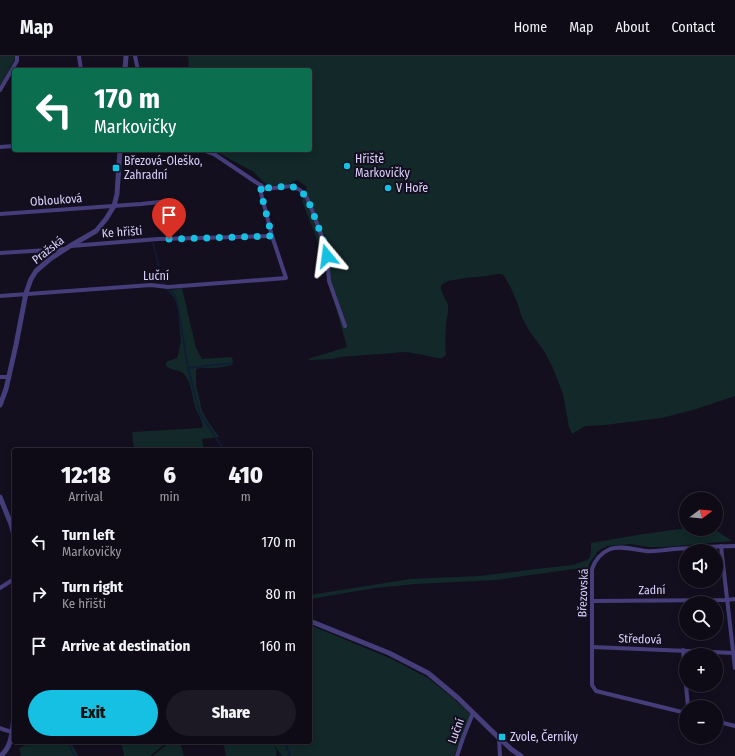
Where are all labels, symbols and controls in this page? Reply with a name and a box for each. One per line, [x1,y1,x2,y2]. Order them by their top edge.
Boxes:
text: Map [20,16,53,39]
text: Home [514,19,547,36]
text: Map [569,19,593,36]
text: About [615,19,650,36]
text: Contact [672,19,715,36]
text: 170 m [94,82,160,115]
icon: left [28,84,80,136]
text: Markovičky [94,116,176,138]
place label: Hřiště Markovičky [355,152,410,180]
place label: Březová-Oleško, Zahradní [124,154,202,182]
marker: Hřiště Markovičky [342,161,352,171]
marker: Březová-Oleško, Zahradní [111,163,121,173]
place label: V Hoře [396,181,428,195]
marker: V Hoře [383,183,393,193]
street label: Oblouková [29,191,83,209]
pin [152,198,186,239]
icon: arrive [158,204,180,226]
street label: Ke hřišti [101,224,143,240]
street label: Pražská [29,233,67,267]
position arrow [306,235,348,277]
street label: Luční [143,269,169,283]
text: 12:18 [61,461,111,489]
text: 6 [163,461,176,489]
text: 410 [229,461,263,489]
text: Arrival [69,489,103,504]
text: min [160,489,180,504]
text: m [241,489,251,504]
north arrow [679,492,723,536]
map controls [679,492,723,744]
text: Turn left [62,526,115,544]
icon: left [28,531,50,553]
text: 170 m [261,533,296,551]
text: Markovičky [62,544,121,559]
button: sound [679,544,723,588]
street label: Březovská [575,568,591,618]
text: Turn right [62,578,123,596]
icon: right [28,583,50,605]
street label: Zadní [638,583,666,597]
text: 80 m [266,585,296,603]
text: Ke hřišti [62,596,106,611]
button: search [679,596,723,640]
street label: Středová [618,631,662,647]
icon: arrive [28,635,50,657]
text: Arrive at destination [62,637,190,655]
text: 160 m [260,637,296,655]
button: + [679,648,723,692]
button: Exit [28,690,158,736]
button: Share [166,690,296,736]
button: − [679,700,723,744]
street label: Luční [445,716,467,746]
place label: Zvole, Černíky [510,729,578,744]
marker: Zvole, Černíky [497,732,507,742]

